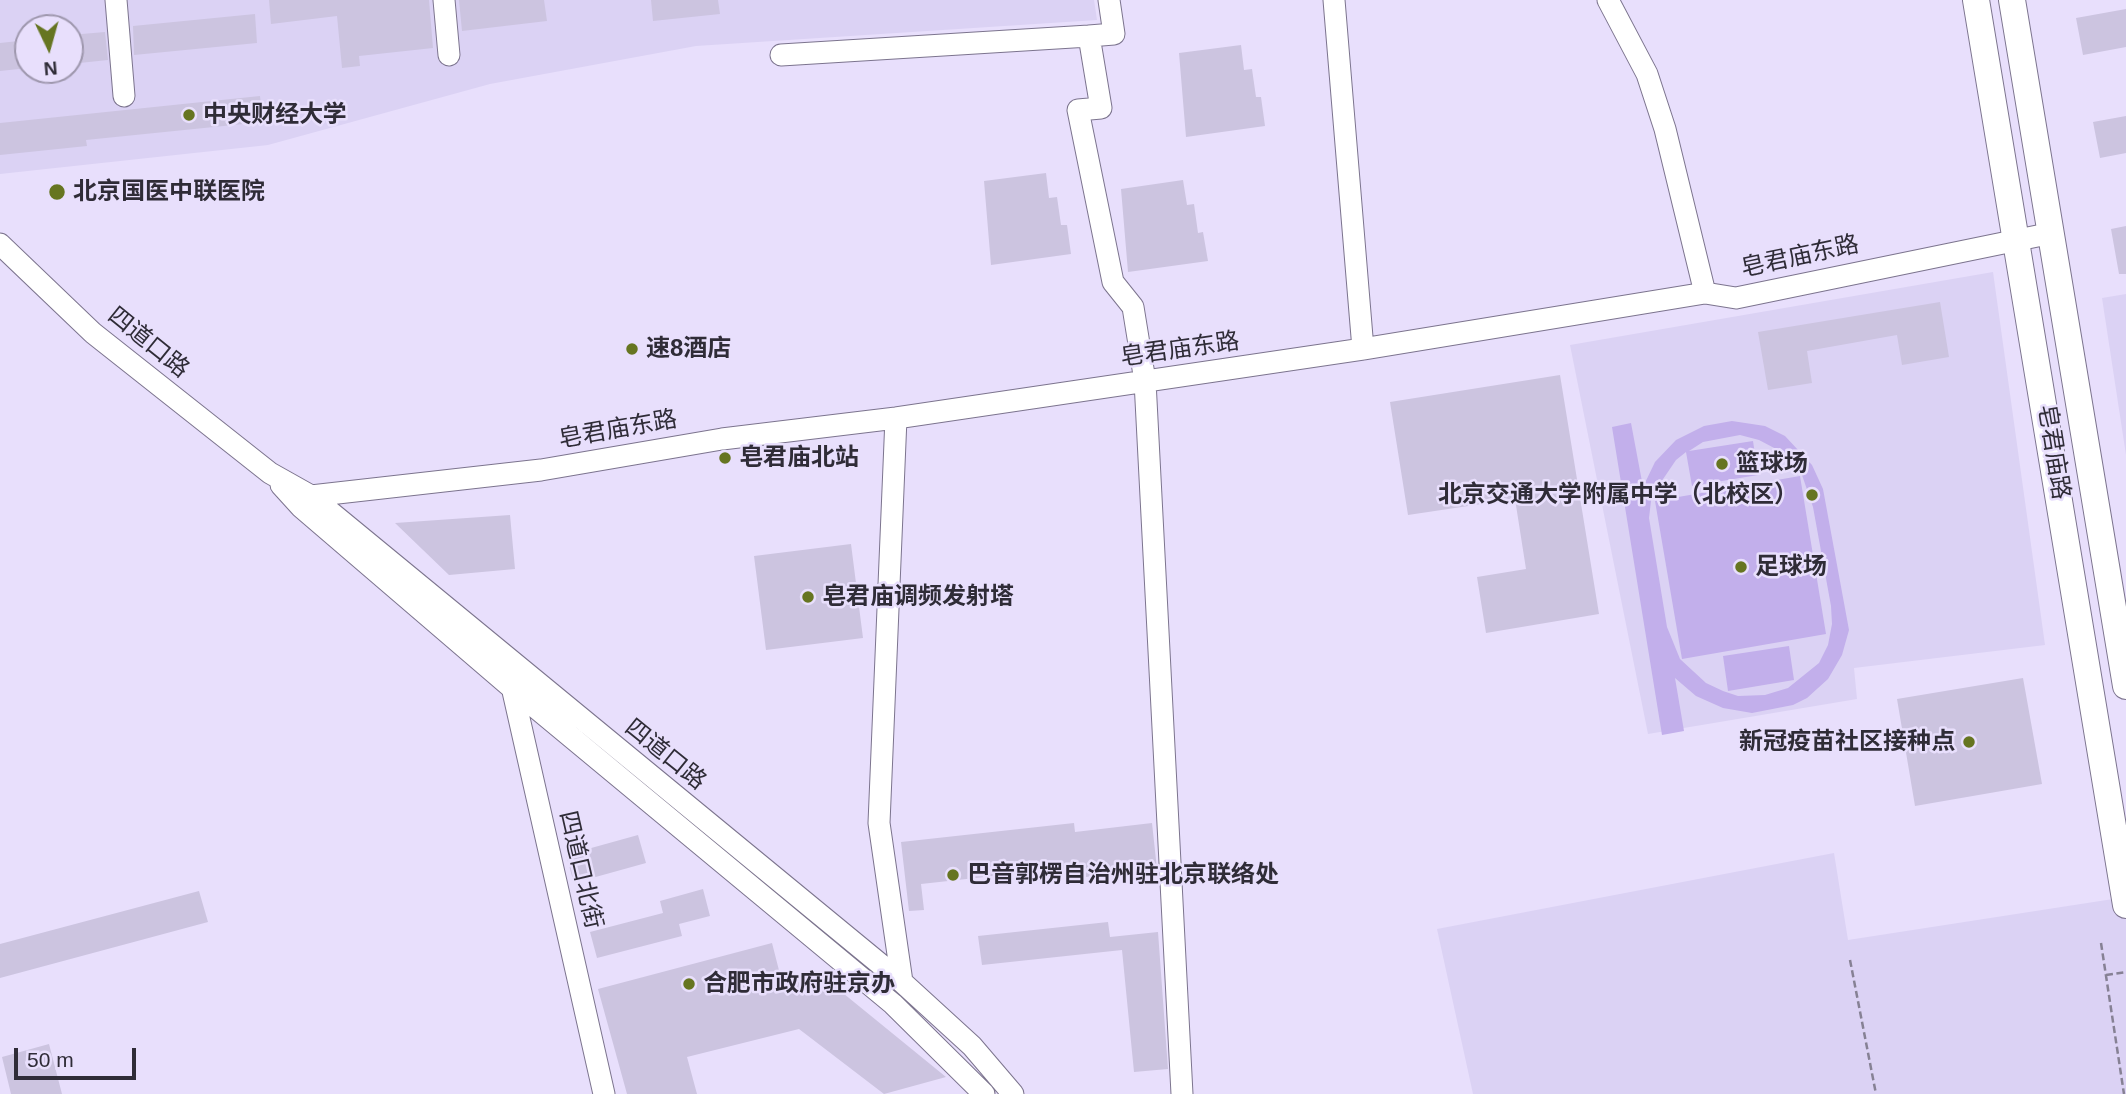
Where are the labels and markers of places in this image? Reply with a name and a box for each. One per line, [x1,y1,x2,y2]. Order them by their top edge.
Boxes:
place label: 中央财经大学 [203,101,347,129]
marker: 中央财经大学 [181,107,197,123]
place label: 北京国医中联医院 [73,178,265,206]
marker: 北京国医中联医院 [47,182,67,202]
place label: 速8酒店 [646,335,731,363]
marker: 速8酒店 [624,341,640,357]
place label: 皂君庙北站 [739,444,859,472]
marker: 皂君庙北站 [717,450,733,466]
place label: 篮球场 [1736,450,1808,478]
marker: 篮球场 [1714,456,1730,472]
place label: 北京交通大学附属中学（北校区） [1438,481,1798,509]
marker: 北京交通大学附属中学（北校区） [1804,487,1820,503]
place label: 足球场 [1755,553,1827,581]
marker: 足球场 [1733,559,1749,575]
place label: 皂君庙调频发射塔 [822,583,1014,611]
marker: 皂君庙调频发射塔 [800,589,816,605]
place label: 新冠疫苗社区接种点 [1739,728,1955,756]
marker: 新冠疫苗社区接种点 [1961,734,1977,750]
place label: 巴音郭楞自治州驻北京联络处 [967,861,1279,889]
marker: 巴音郭楞自治州驻北京联络处 [945,867,961,883]
place label: 合肥市政府驻京办 [703,970,895,998]
marker: 合肥市政府驻京办 [681,976,697,992]

